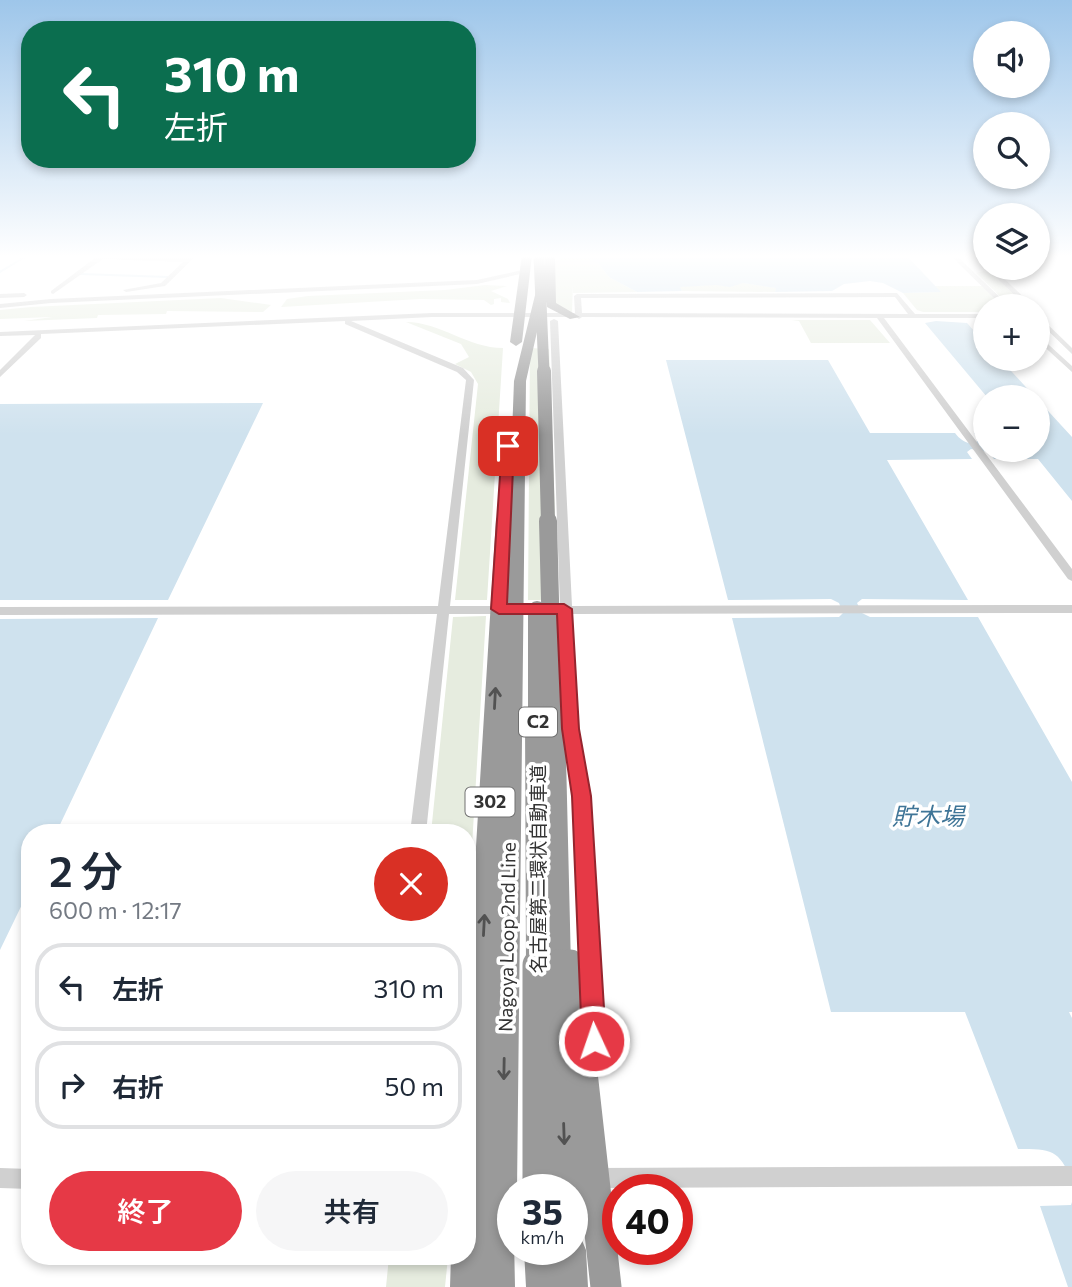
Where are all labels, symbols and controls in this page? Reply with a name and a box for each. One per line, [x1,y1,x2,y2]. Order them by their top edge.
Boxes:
map controls [973,21,1050,462]
button: sound [973,21,1050,98]
text: 310 m [164,42,299,102]
icon: left [49,49,140,140]
text: 左折 [164,106,228,146]
button: search [973,112,1050,189]
button: layers [973,203,1050,280]
button: + [973,294,1050,371]
button: − [973,385,1050,462]
pin [478,416,538,476]
icon: arrive [489,427,527,465]
one-way arrow [488,687,501,710]
road number: C2 [519,708,557,736]
street label: 名古屋第二環状自動車道 [526,764,549,974]
road number: 302 [466,788,514,816]
water label: 貯木場 [892,801,967,830]
street label: Nagoya Loop 2nd Line [493,842,520,1032]
text: 2 分 [49,844,123,896]
button: close [374,847,448,921]
text: 600 m · 12:17 [49,896,182,924]
one-way arrow [478,914,491,937]
icon: left [53,968,91,1006]
text: 310 m [373,972,444,1003]
text: 左折 [112,973,164,1004]
position arrow [557,1004,631,1078]
one-way arrow [497,1058,510,1081]
icon: right [53,1066,91,1104]
text: 50 m [384,1070,444,1101]
text: 右折 [112,1071,164,1102]
one-way arrow [557,1122,570,1145]
button: 終了 [49,1171,242,1251]
button: 共有 [256,1171,448,1251]
speed limit sign: 40 [602,1174,693,1265]
text: 35 [522,1189,563,1232]
text: km/h [521,1226,564,1248]

